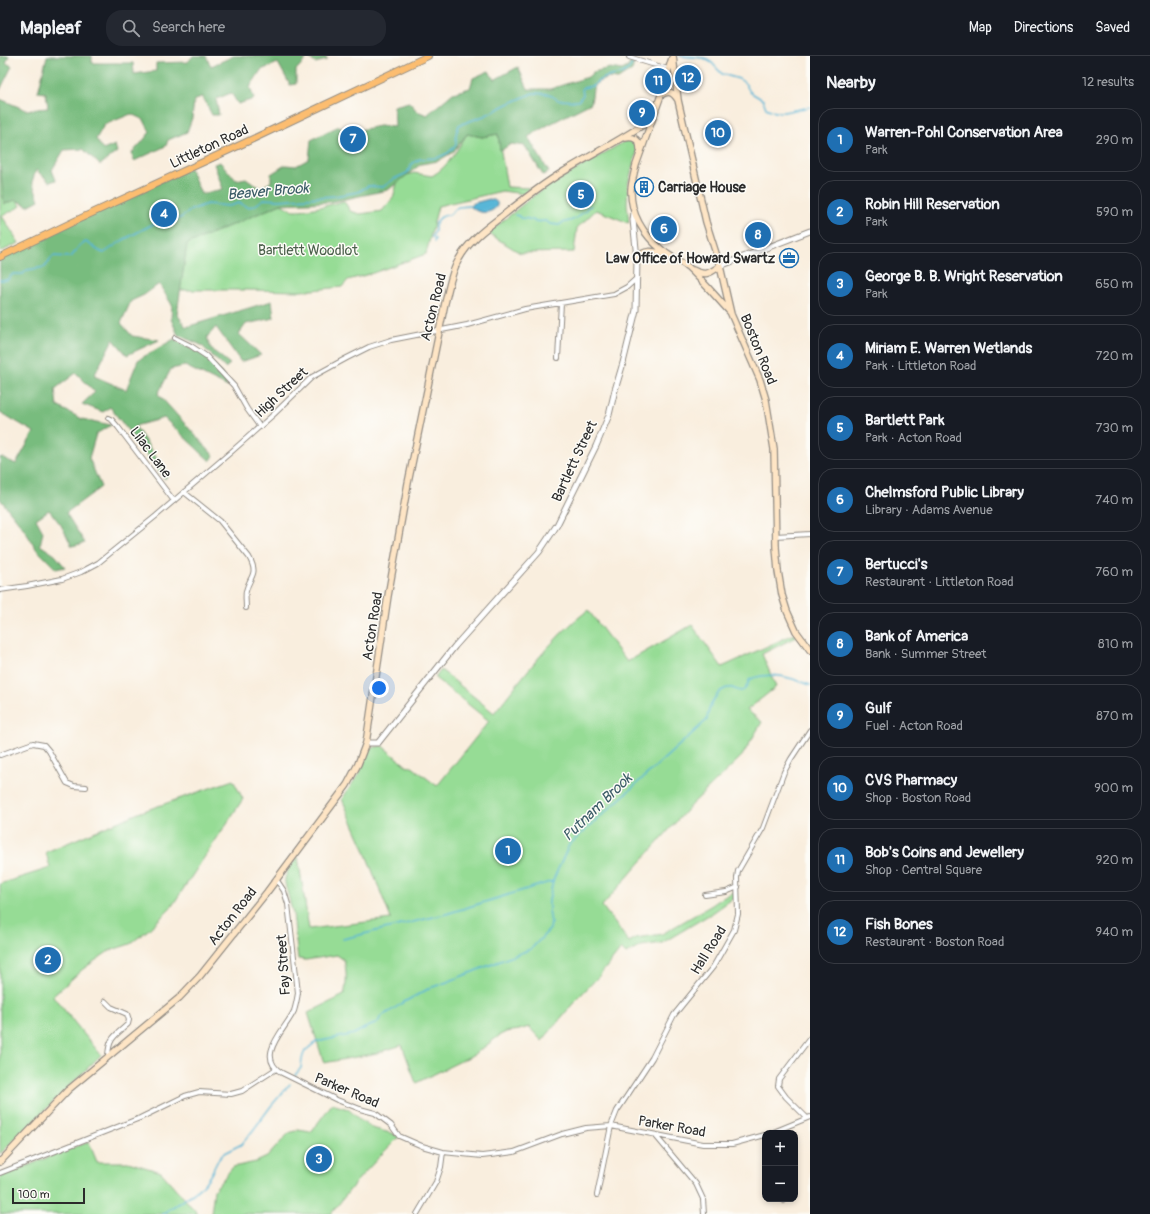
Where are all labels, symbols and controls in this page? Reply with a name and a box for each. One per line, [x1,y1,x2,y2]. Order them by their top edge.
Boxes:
search box [106,10,386,46]
text: Mapleaf [20,16,82,40]
icon: search [120,17,142,39]
text: Search here [152,18,225,37]
text: Map [969,19,992,36]
text: Directions [1014,19,1073,36]
text: Saved [1095,19,1130,36]
pin: 12 [675,63,701,93]
pin: 11 [645,66,671,96]
text: Nearby [826,72,875,93]
text: 12 results [1082,74,1134,90]
pin: 9 [629,98,655,128]
pin: 10 [705,118,731,148]
street label: Littleton Road [167,121,251,172]
text: Warren-Pohl Conservation Area [865,123,1063,142]
pin: 7 [340,124,366,154]
text: 1 [837,132,843,148]
text: 290 m [1096,132,1133,148]
text: Park [865,142,888,158]
building icon: Carriage House [633,176,655,198]
water label: Beaver Brook [227,178,311,205]
place label: Carriage House [658,179,747,196]
pin: 5 [568,180,594,210]
text: Robin Hill Reservation [865,195,1000,214]
pin: 4 [151,199,177,229]
text: 2 [836,204,844,220]
text: 590 m [1096,204,1133,220]
pin: 6 [651,214,677,244]
text: Park [865,214,888,230]
pin: 8 [745,220,771,250]
park label: Bartlett Woodlot [258,242,358,259]
office icon: Law Office of Howard Swartz [778,247,800,269]
place label: Law Office of Howard Swartz [605,250,776,267]
text: George B. B. Wright Reservation [865,267,1063,286]
street label: Acton Road [417,271,450,343]
text: 3 [836,276,844,292]
text: 650 m [1095,276,1133,292]
text: Park [865,286,888,302]
street label: Boston Road [737,311,780,387]
text: Miriam E. Warren Wetlands [865,339,1032,358]
text: 4 [836,348,844,364]
text: 720 m [1096,348,1133,364]
text: Park · Littleton Road [865,358,976,374]
street label: High Street [251,363,312,421]
text: Bartlett Park [865,411,944,430]
street label: Bartlett Street [548,418,601,505]
text: 5 [836,420,844,436]
text: 730 m [1096,420,1133,436]
street label: Lilac Lane [126,424,175,481]
text: Park · Acton Road [865,430,962,446]
text: Chelmsford Public Library [865,483,1024,502]
text: 6 [836,492,844,508]
text: 740 m [1095,492,1133,508]
text: Library · Adams Avenue [865,502,993,518]
text: Bertucci's [865,555,927,574]
text: 7 [837,564,843,580]
text: 760 m [1095,564,1133,580]
text: Restaurant · Littleton Road [865,574,1014,590]
street label: Acton Road [359,590,386,662]
text: Bank of America [865,627,968,646]
text: 8 [837,636,843,652]
text: 810 m [1098,636,1133,652]
text: Bank · Summer Street [865,646,987,662]
your location [369,678,389,698]
text: Gulf [865,699,892,718]
text: 9 [837,708,843,724]
text: 870 m [1096,708,1133,724]
text: Fuel · Acton Road [865,718,963,734]
water label: Putnam Brook [558,768,638,845]
text: CVS Pharmacy [865,771,957,790]
text: 10 [833,780,847,796]
text: 900 m [1094,780,1133,796]
text: Shop · Boston Road [865,790,971,806]
pin: 1 [495,836,521,866]
text: Bob's Coins and Jewellery [865,843,1024,862]
text: 11 [835,852,845,868]
text: 920 m [1096,852,1133,868]
text: Shop · Central Square [865,862,982,878]
street label: Acton Road [204,884,260,949]
text: Fish Bones [865,915,933,934]
street label: Hall Road [687,923,730,978]
text: 12 [834,924,846,940]
text: 940 m [1096,924,1133,940]
street label: Fay Street [273,934,294,996]
text: Restaurant · Boston Road [865,934,1004,950]
pin: 2 [35,945,61,975]
street label: Parker Road [312,1069,382,1112]
street label: Parker Road [637,1112,707,1141]
map controls [762,1130,798,1202]
button: + [762,1130,798,1166]
pin: 3 [306,1144,332,1174]
button: − [762,1166,798,1202]
scale bar [12,1186,85,1205]
text: 100 m [18,1188,49,1201]

